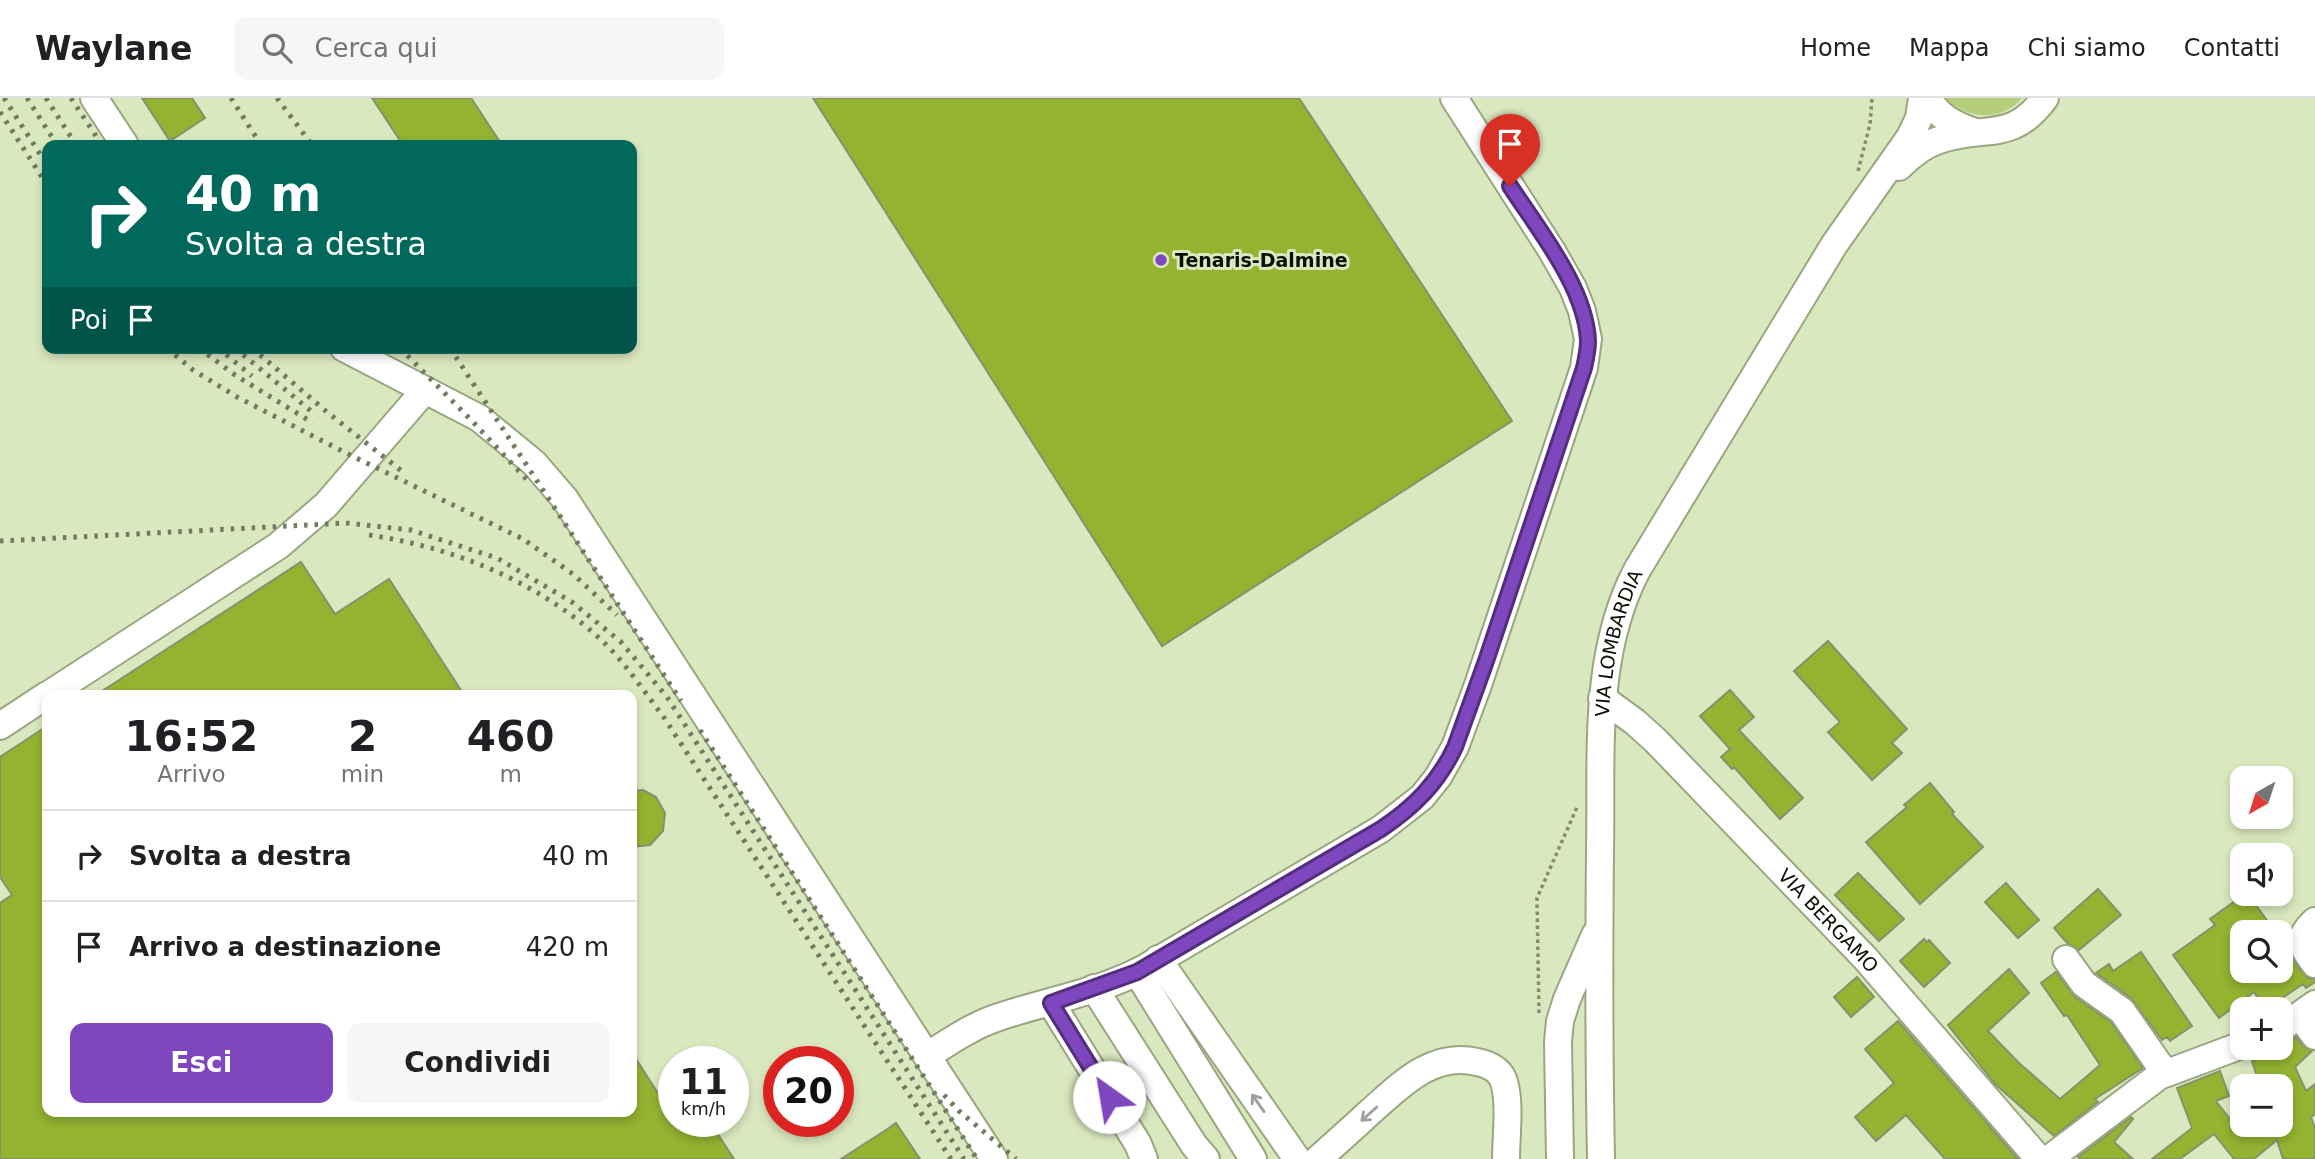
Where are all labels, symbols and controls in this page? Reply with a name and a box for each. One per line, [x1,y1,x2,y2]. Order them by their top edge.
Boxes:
search box [234,17,724,80]
text: Waylane [35,29,192,68]
icon: search [258,29,296,67]
text: Cerca qui [314,33,437,63]
text: Home [1800,34,1871,62]
text: Mappa [1909,34,1990,62]
text: Chi siamo [2028,34,2146,62]
text: Contatti [2184,34,2280,62]
pin [1480,114,1540,186]
icon: arrive [1491,125,1529,163]
text: 40 m [185,166,321,223]
icon: right [70,168,161,259]
text: Svolta a destra [185,225,427,263]
place label: Tenaris-Dalmine [1175,249,1348,271]
marker: Tenaris-Dalmine [1153,252,1169,268]
icon: arrive [122,301,160,339]
text: Poi [70,305,108,335]
street label: VIA LOMBARDIA [1591,566,1647,717]
text: 16:52 [125,712,258,761]
text: 2 [348,712,377,761]
text: 460 [467,712,554,761]
text: Arrivo [157,761,226,787]
text: min [341,761,384,787]
text: m [499,761,522,787]
north arrow [2230,766,2292,830]
map controls [2230,766,2293,1137]
icon: right [70,837,108,875]
text: Svolta a destra [129,841,352,871]
text: 40 m [542,841,609,871]
button: sound [2230,843,2293,906]
street label: VIA BERGAMO [1774,864,1883,977]
button: search [2230,920,2293,983]
icon: arrive [70,928,108,966]
text: Arrivo a destinazione [129,932,441,962]
text: 420 m [526,932,609,962]
button: + [2230,997,2293,1060]
button: Esci [70,1023,333,1103]
button: Condividi [347,1023,609,1103]
speed limit sign: 20 [763,1046,854,1137]
position arrow [1072,1060,1146,1134]
text: 11 [679,1062,728,1102]
button: − [2230,1074,2293,1137]
one-way arrow [1251,1094,1265,1113]
text: km/h [681,1098,726,1119]
one-way arrow [1360,1106,1378,1122]

